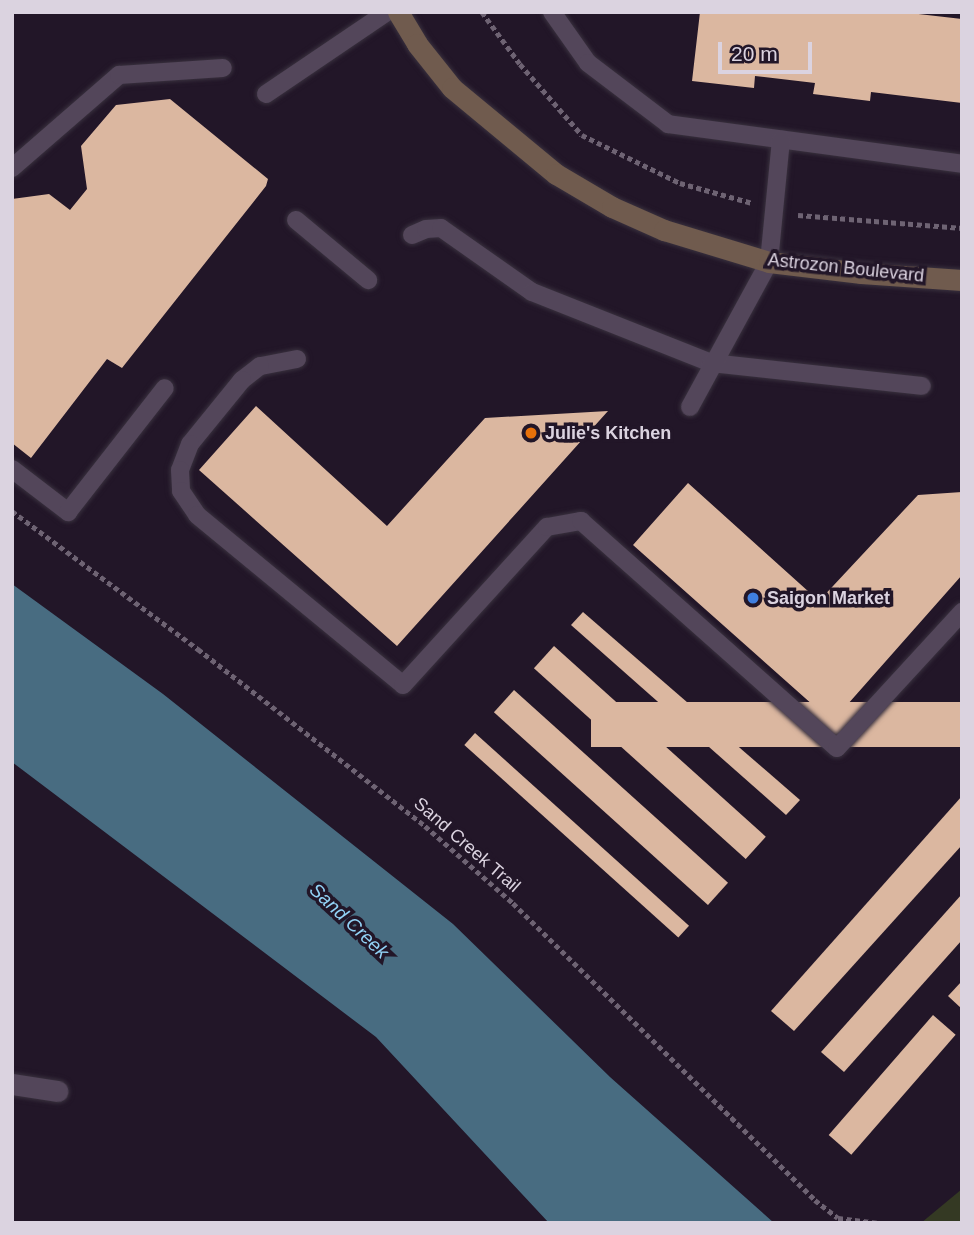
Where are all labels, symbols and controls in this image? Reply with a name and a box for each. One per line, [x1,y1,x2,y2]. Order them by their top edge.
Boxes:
scale bar [722,28,816,72]
text: 20 m [731,42,778,65]
street label: Astrozon Boulevard [767,249,925,287]
place label: Julie's Kitchen [545,422,671,444]
marker: Julie's Kitchen [523,425,539,441]
place label: Saigon Market [767,587,890,609]
marker: Saigon Market [745,590,761,606]
street label: Sand Creek Trail [409,793,525,897]
water label: Sand Creek [305,878,393,964]

